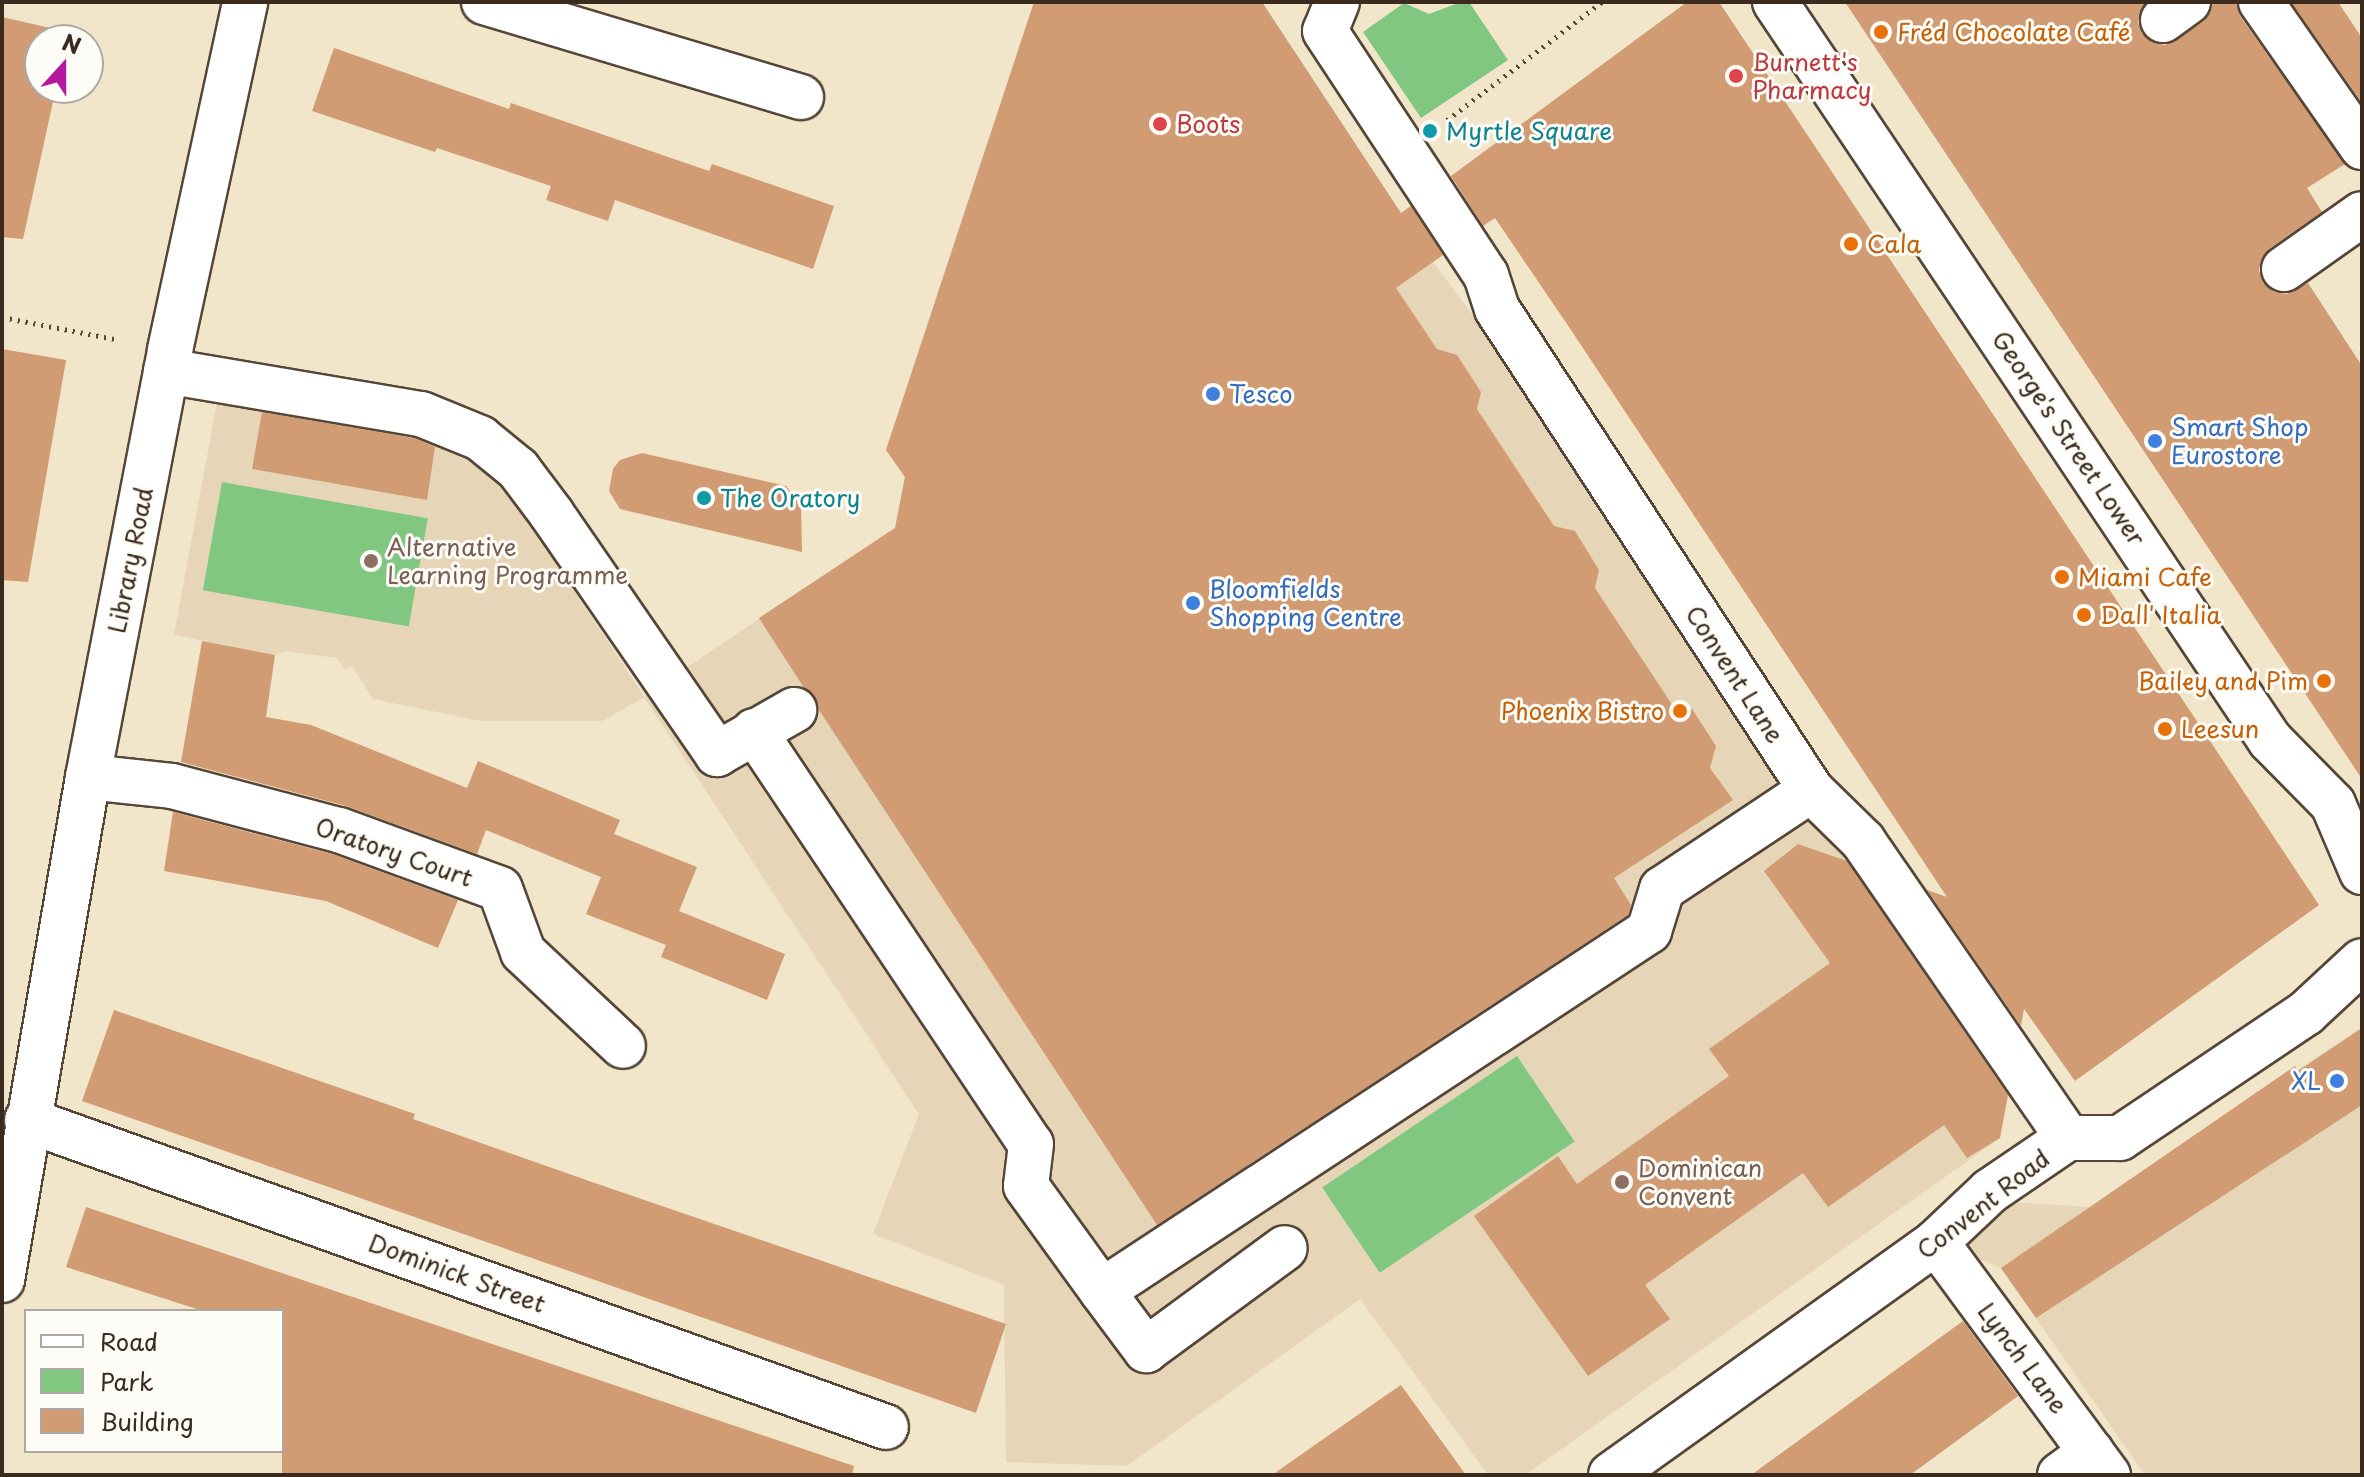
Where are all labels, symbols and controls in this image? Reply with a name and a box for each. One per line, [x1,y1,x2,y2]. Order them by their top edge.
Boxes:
place label: Fréd Chocolate Café [1897,18,2133,46]
marker: Fréd Chocolate Café [1872,23,1890,41]
north arrow [24,24,104,104]
text: N [58,24,86,62]
place label: Burnett's Pharmacy [1752,48,1871,104]
marker: Burnett's Pharmacy [1727,67,1745,85]
place label: Boots [1176,110,1240,138]
marker: Boots [1151,115,1169,133]
place label: Myrtle Square [1446,117,1613,145]
marker: Myrtle Square [1421,122,1439,140]
place label: Cala [1867,230,1921,258]
marker: Cala [1842,235,1860,253]
street label: George's Street Lower [1986,325,2152,551]
place label: Tesco [1229,380,1293,408]
marker: Tesco [1204,385,1222,403]
place label: Smart Shop Eurostore [2171,413,2309,469]
marker: Smart Shop Eurostore [2146,432,2164,450]
street label: Library Road [102,484,158,636]
place label: The Oratory [720,484,862,512]
marker: The Oratory [695,489,713,507]
place label: Alternative Learning Programme [387,533,628,589]
marker: Alternative Learning Programme [362,552,380,570]
place label: Miami Cafe [2078,563,2213,591]
marker: Miami Cafe [2053,568,2071,586]
place label: Bloomfields Shopping Centre [1209,575,1402,631]
marker: Bloomfields Shopping Centre [1184,594,1202,612]
street label: Convent Lane [1680,600,1790,748]
place label: Dall' Italia [2100,601,2222,629]
marker: Dall' Italia [2075,606,2093,624]
place label: Bailey and Pim [2135,667,2308,695]
marker: Bailey and Pim [2315,672,2333,690]
place label: Phoenix Bistro [1500,697,1664,725]
marker: Phoenix Bistro [1671,702,1689,720]
place label: Leesun [2181,715,2259,743]
marker: Leesun [2156,720,2174,738]
street label: Oratory Court [311,812,477,892]
place label: XL [2291,1067,2321,1095]
marker: XL [2328,1072,2346,1090]
street label: Convent Road [1911,1143,2055,1265]
place label: Dominican Convent [1638,1154,1762,1210]
marker: Dominican Convent [1613,1173,1631,1191]
street label: Dominick Street [364,1227,550,1319]
street label: Lynch Lane [1972,1297,2074,1419]
legend [24,1309,284,1453]
text: Road [100,1323,158,1359]
text: Park [100,1363,154,1399]
text: Building [100,1403,194,1439]

